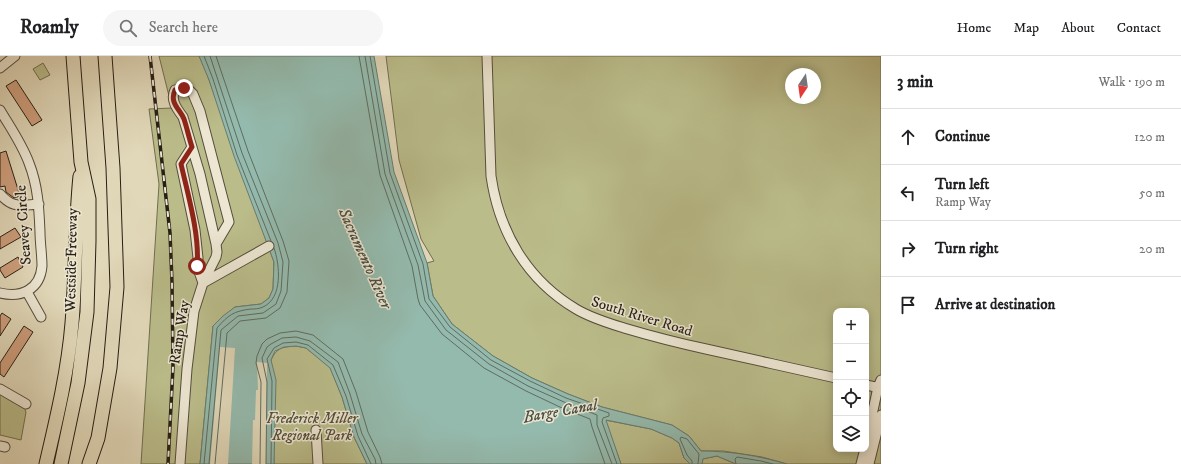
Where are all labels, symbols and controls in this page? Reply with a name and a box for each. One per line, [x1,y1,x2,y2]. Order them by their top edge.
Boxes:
search box [103,10,383,46]
text: Roamly [20,16,79,39]
icon: search [117,17,139,39]
text: Search here [149,18,218,37]
text: Home [957,19,991,37]
text: Map [1013,19,1039,37]
text: About [1061,19,1095,37]
text: Contact [1117,19,1161,37]
north arrow [785,68,821,104]
text: 3 min [897,71,933,93]
text: Walk · 190 m [1099,74,1165,90]
route end [175,79,193,97]
icon: ahead [897,126,919,148]
text: Continue [935,127,990,146]
text: 120 m [1134,129,1165,145]
text: Turn left [935,175,989,194]
icon: left [897,182,919,204]
street label: Seavey Circle [11,184,36,265]
text: 50 m [1139,185,1165,201]
text: Ramp Way [935,194,991,210]
water label: Sacramento River [334,204,397,313]
street label: Westside Freeway [61,207,82,313]
icon: right [897,238,919,260]
text: Turn right [935,239,998,258]
text: 20 m [1139,241,1165,257]
route start [188,257,206,275]
street label: South River Road [589,292,695,341]
icon: arrive [897,294,919,316]
text: Arrive at destination [935,295,1055,314]
street label: Ramp Way [165,298,194,365]
map controls [833,308,869,452]
button: + [833,308,869,344]
button: − [833,344,869,380]
button: locate [833,380,869,416]
water label: Barge Canal [521,394,601,428]
park label: Frederick Miller Regional Park [266,409,359,445]
button: layers [833,416,869,452]

